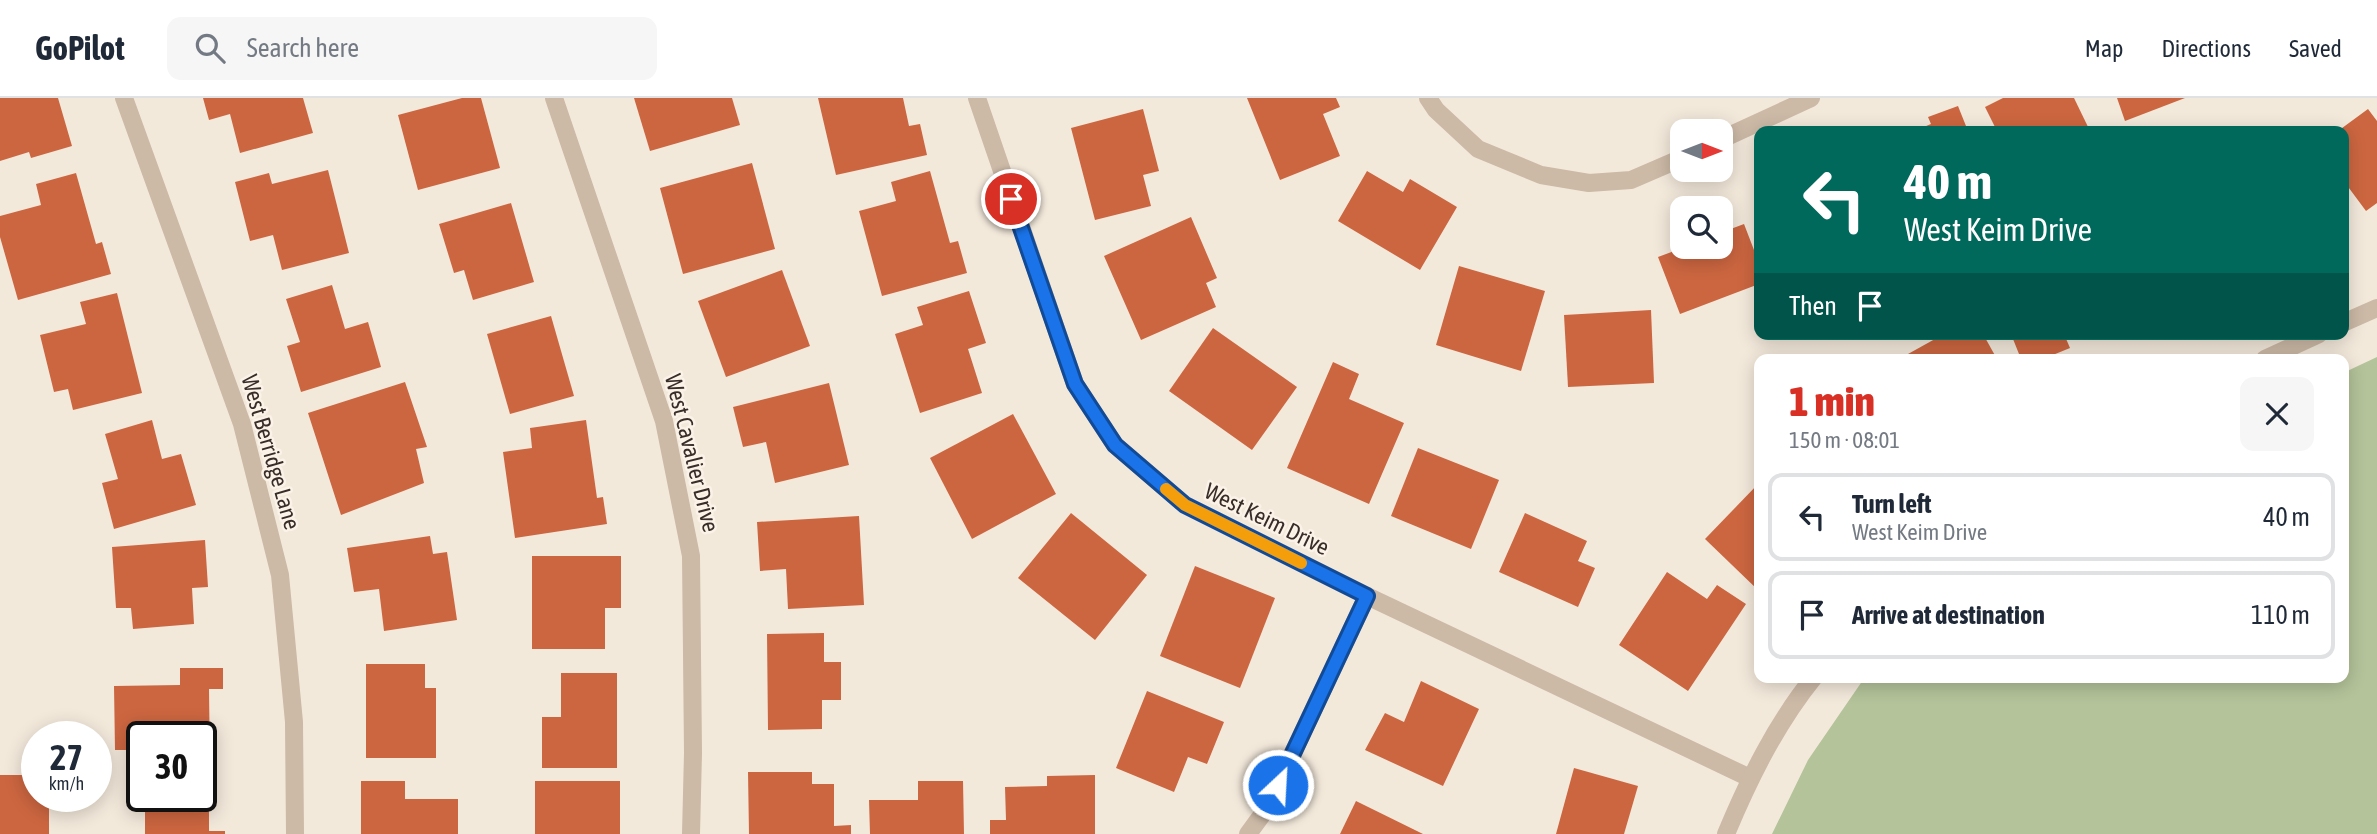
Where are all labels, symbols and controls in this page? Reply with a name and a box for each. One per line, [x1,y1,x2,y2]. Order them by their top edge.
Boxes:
search box [167,17,657,80]
text: GoPilot [35,29,125,67]
icon: search [191,29,229,67]
text: Search here [247,33,359,63]
text: Map [2085,35,2123,62]
text: Directions [2161,35,2251,62]
text: Saved [2289,35,2342,62]
north arrow [1670,119,1732,182]
map controls [1670,119,1733,259]
text: 40 m [1904,153,1992,209]
icon: left [1789,154,1880,245]
pin [981,169,1041,229]
icon: arrive [992,180,1030,218]
button: search [1670,196,1733,259]
text: West Keim Drive [1904,211,2092,248]
icon: arrive [1851,287,1889,325]
text: Then [1789,291,1837,321]
street label: West Cavalier Drive [660,371,724,535]
street label: West Berridge Lane [236,372,306,532]
text: 1 min [1789,377,1875,425]
button: close [2240,377,2314,451]
text: 150 m · 08:01 [1789,427,1900,453]
street label: West Keim Drive [1201,478,1333,560]
text: Turn left [1852,489,1932,519]
icon: left [1793,498,1831,536]
text: 40 m [2263,502,2310,532]
text: West Keim Drive [1852,519,1987,545]
icon: arrive [1793,596,1831,634]
text: Arrive at destination [1852,600,2045,630]
text: 110 m [2251,600,2310,630]
speed limit sign: 30 [126,721,217,812]
text: 27 [50,737,83,777]
position arrow [1241,748,1315,822]
text: km/h [49,773,84,794]

